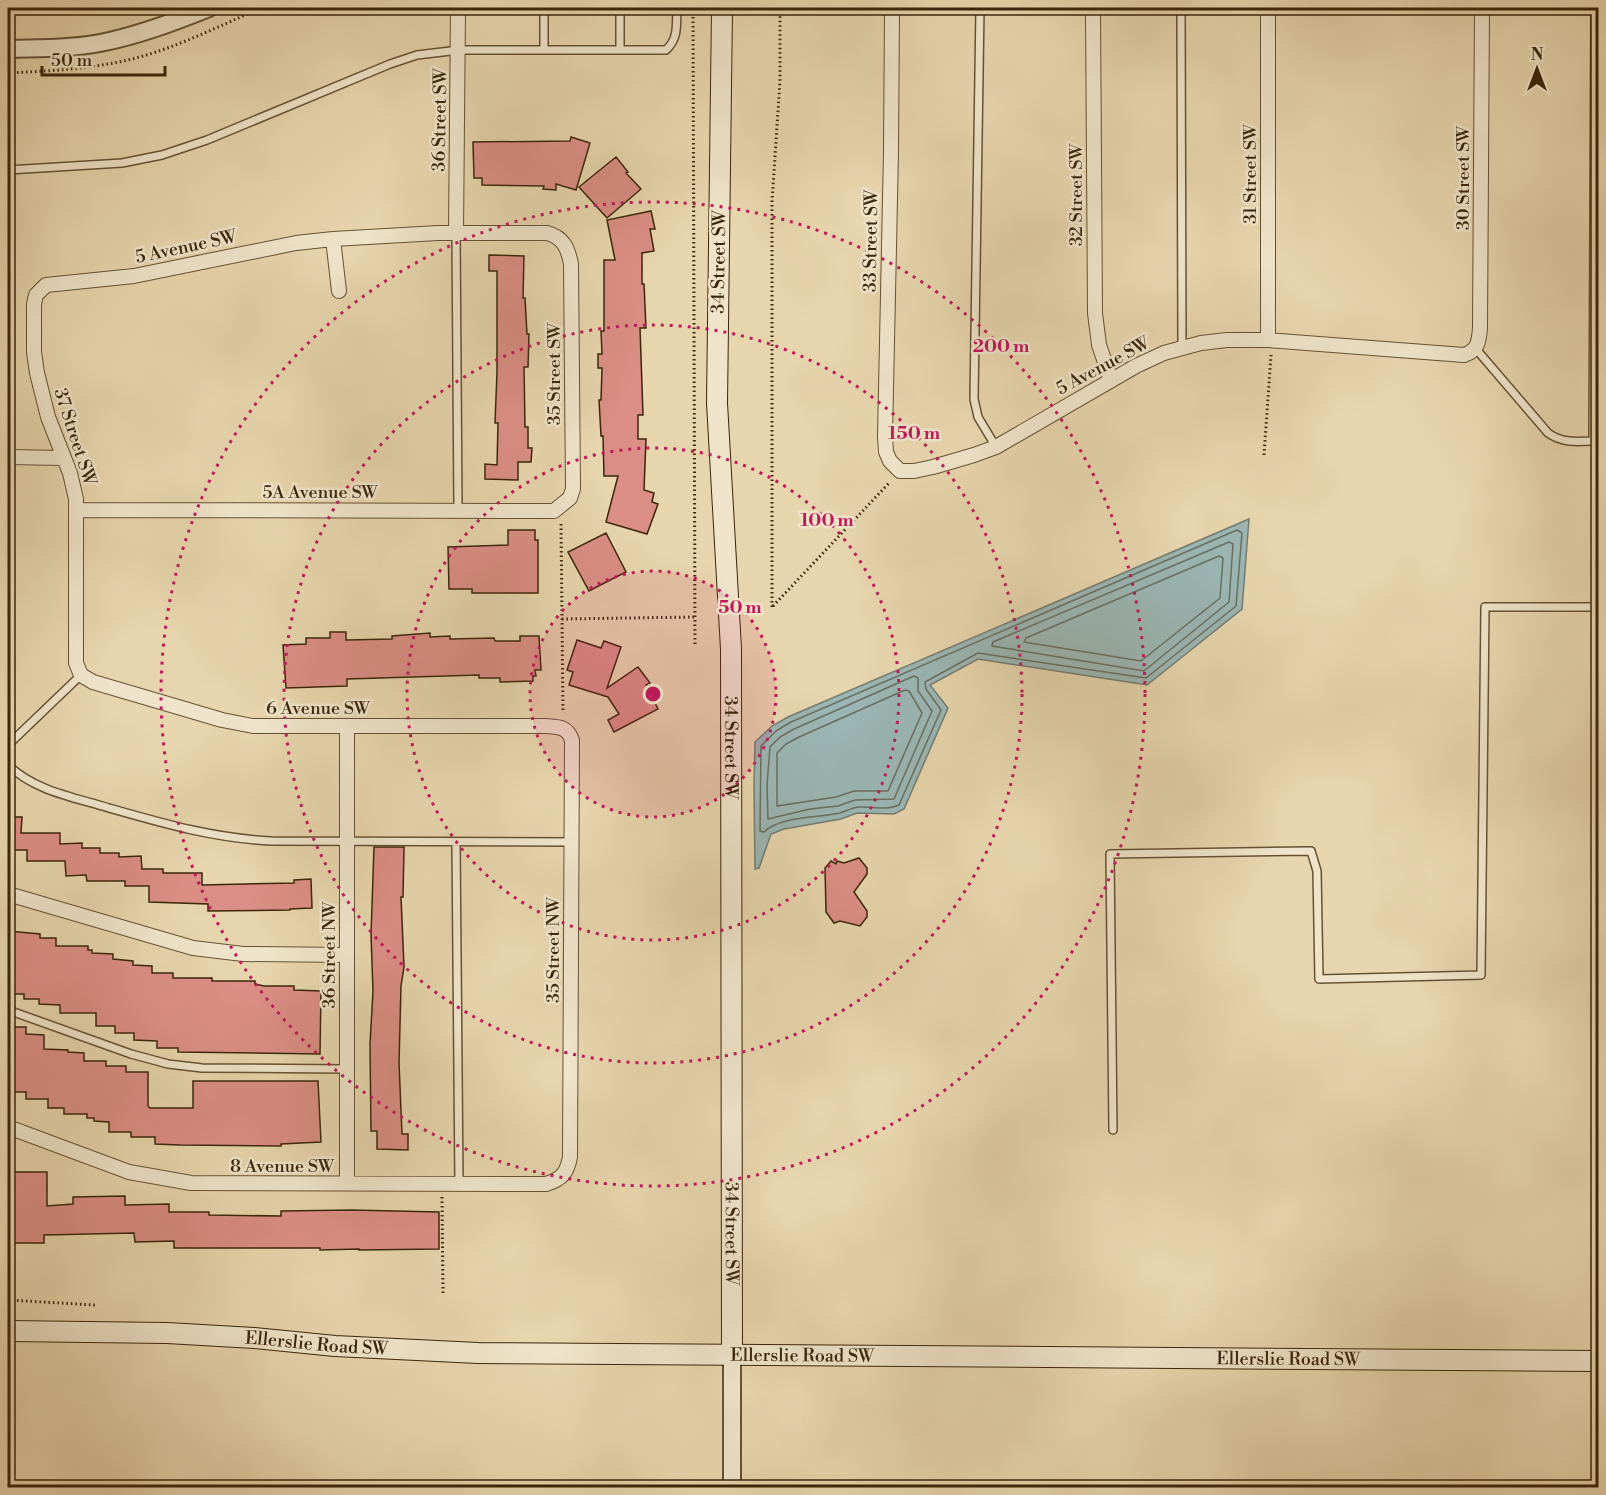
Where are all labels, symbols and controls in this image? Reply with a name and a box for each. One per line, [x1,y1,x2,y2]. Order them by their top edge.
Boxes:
scale bar [42,39,165,77]
north arrow [1507,39,1567,99]
text: N [1531,45,1544,65]
text: 50 m [51,49,93,72]
street label: 36 Street SW [428,67,452,172]
street label: 31 Street SW [1239,123,1262,224]
street label: 30 Street SW [1452,125,1475,230]
street label: 32 Street SW [1065,143,1088,246]
street label: 33 Street SW [859,189,883,292]
street label: 34 Street SW [707,209,731,314]
street label: 5 Avenue SW [133,225,239,269]
street label: 35 Street SW [543,322,566,425]
street label: 5 Avenue SW [1052,331,1154,400]
text: 200 m [973,335,1030,358]
street label: 37 Street SW [48,385,102,489]
text: 150 m [888,422,941,445]
street label: 5A Avenue SW [262,481,378,504]
text: 100 m [800,509,854,532]
text: 50 m [718,596,762,619]
centre of rings [643,684,663,704]
street label: 34 Street SW [720,696,743,800]
street label: 6 Avenue SW [266,697,371,720]
street label: 35 Street NW [542,896,565,1003]
street label: 36 Street NW [318,901,341,1008]
street label: 8 Avenue SW [230,1155,335,1178]
street label: 34 Street SW [720,1182,743,1286]
street label: Ellerslie Road SW [244,1326,389,1360]
street label: Ellerslie Road SW [730,1343,875,1367]
street label: Ellerslie Road SW [1216,1347,1361,1371]

